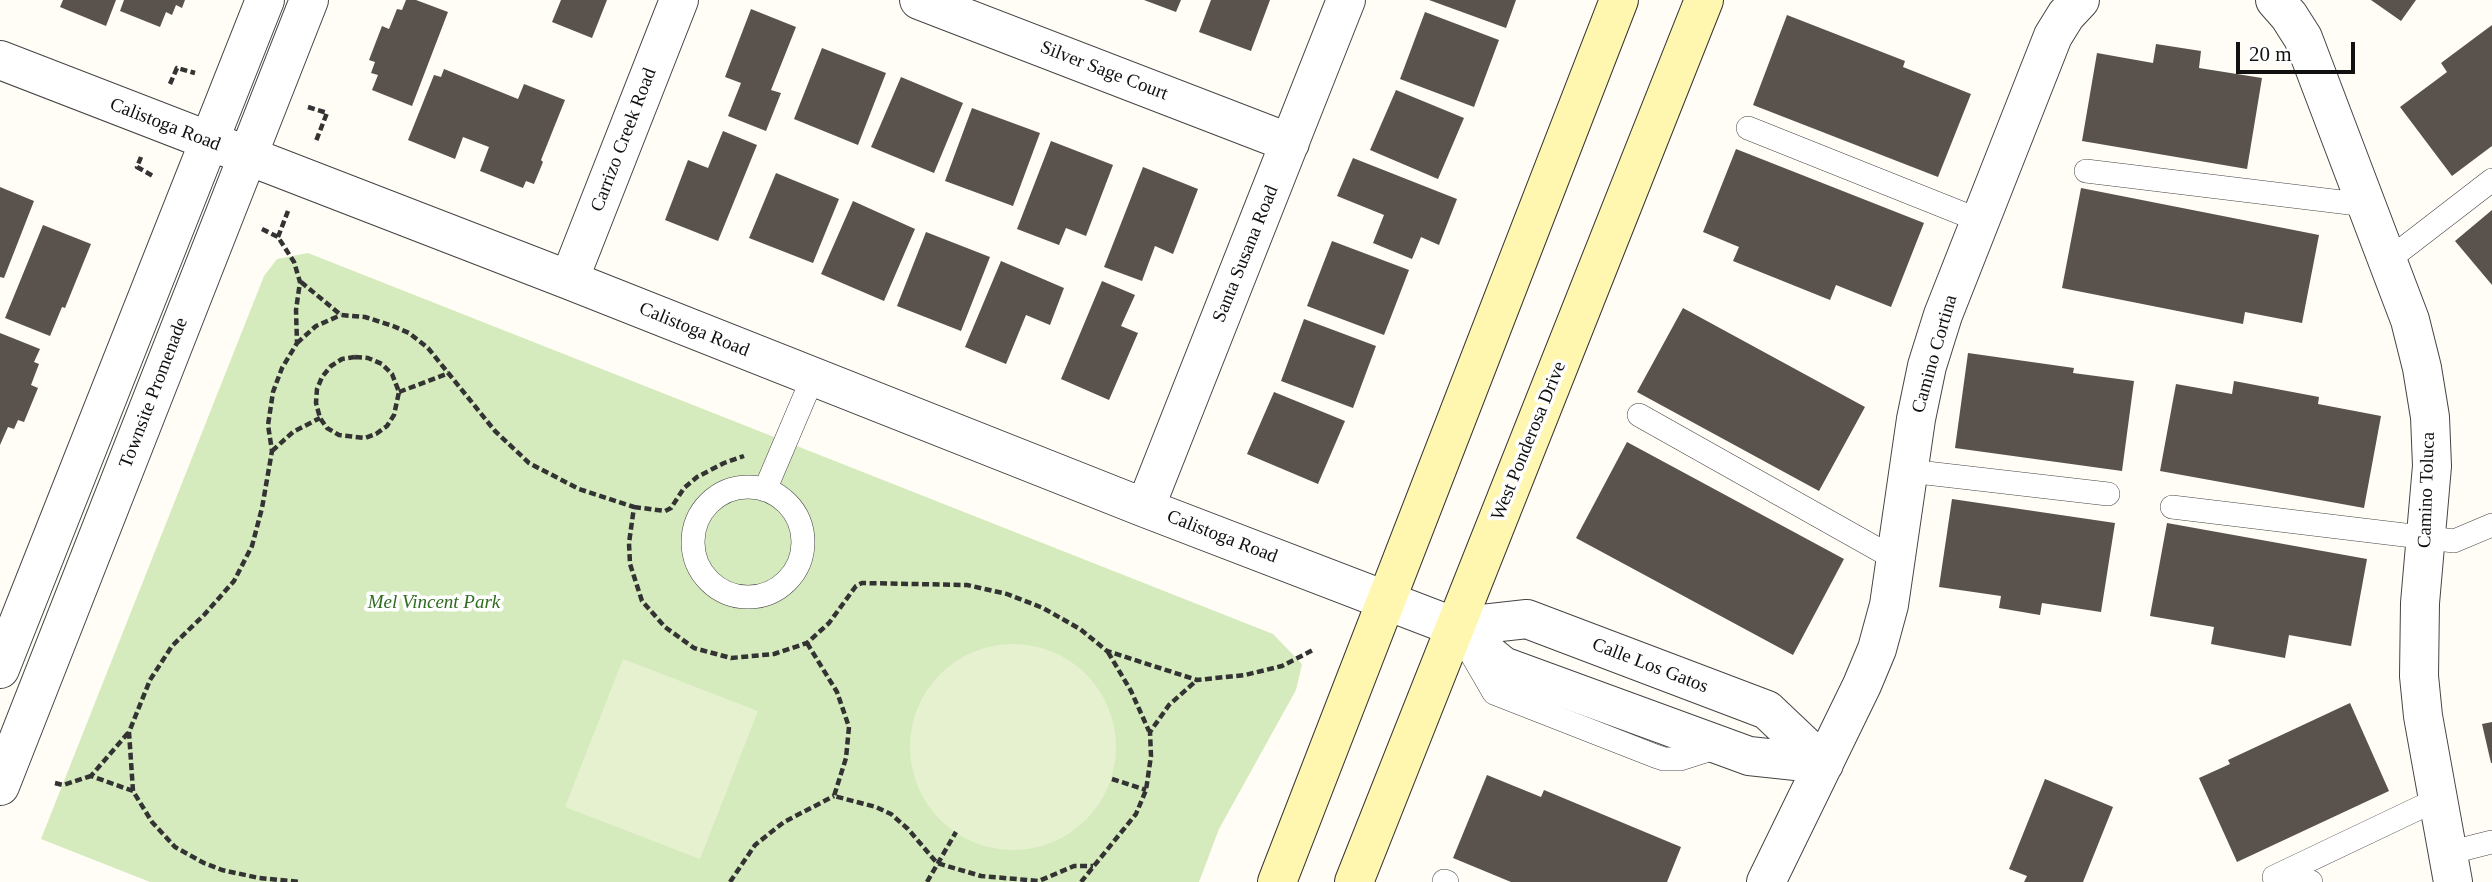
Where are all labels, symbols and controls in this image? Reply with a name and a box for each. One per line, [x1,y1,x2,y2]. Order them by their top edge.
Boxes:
scale bar [2240,28,2359,72]
street label: Silver Sage Court [1037,36,1171,106]
text: 20 m [2249,42,2292,66]
street label: Carrizo Creek Road [586,65,662,215]
street label: Calistoga Road [106,93,224,157]
street label: Santa Susana Road [1208,182,1284,326]
street label: Camino Cortina [1907,292,1963,416]
street label: Calistoga Road [636,298,752,362]
street label: Townsite Promenade [115,314,193,472]
street label: West Ponderosa Drive [1487,358,1571,524]
street label: Camino Toluca [2414,431,2440,549]
street label: Calistoga Road [1163,505,1281,569]
park label: Mel Vincent Park [368,592,500,614]
street label: Calle Los Gatos [1589,633,1711,699]

